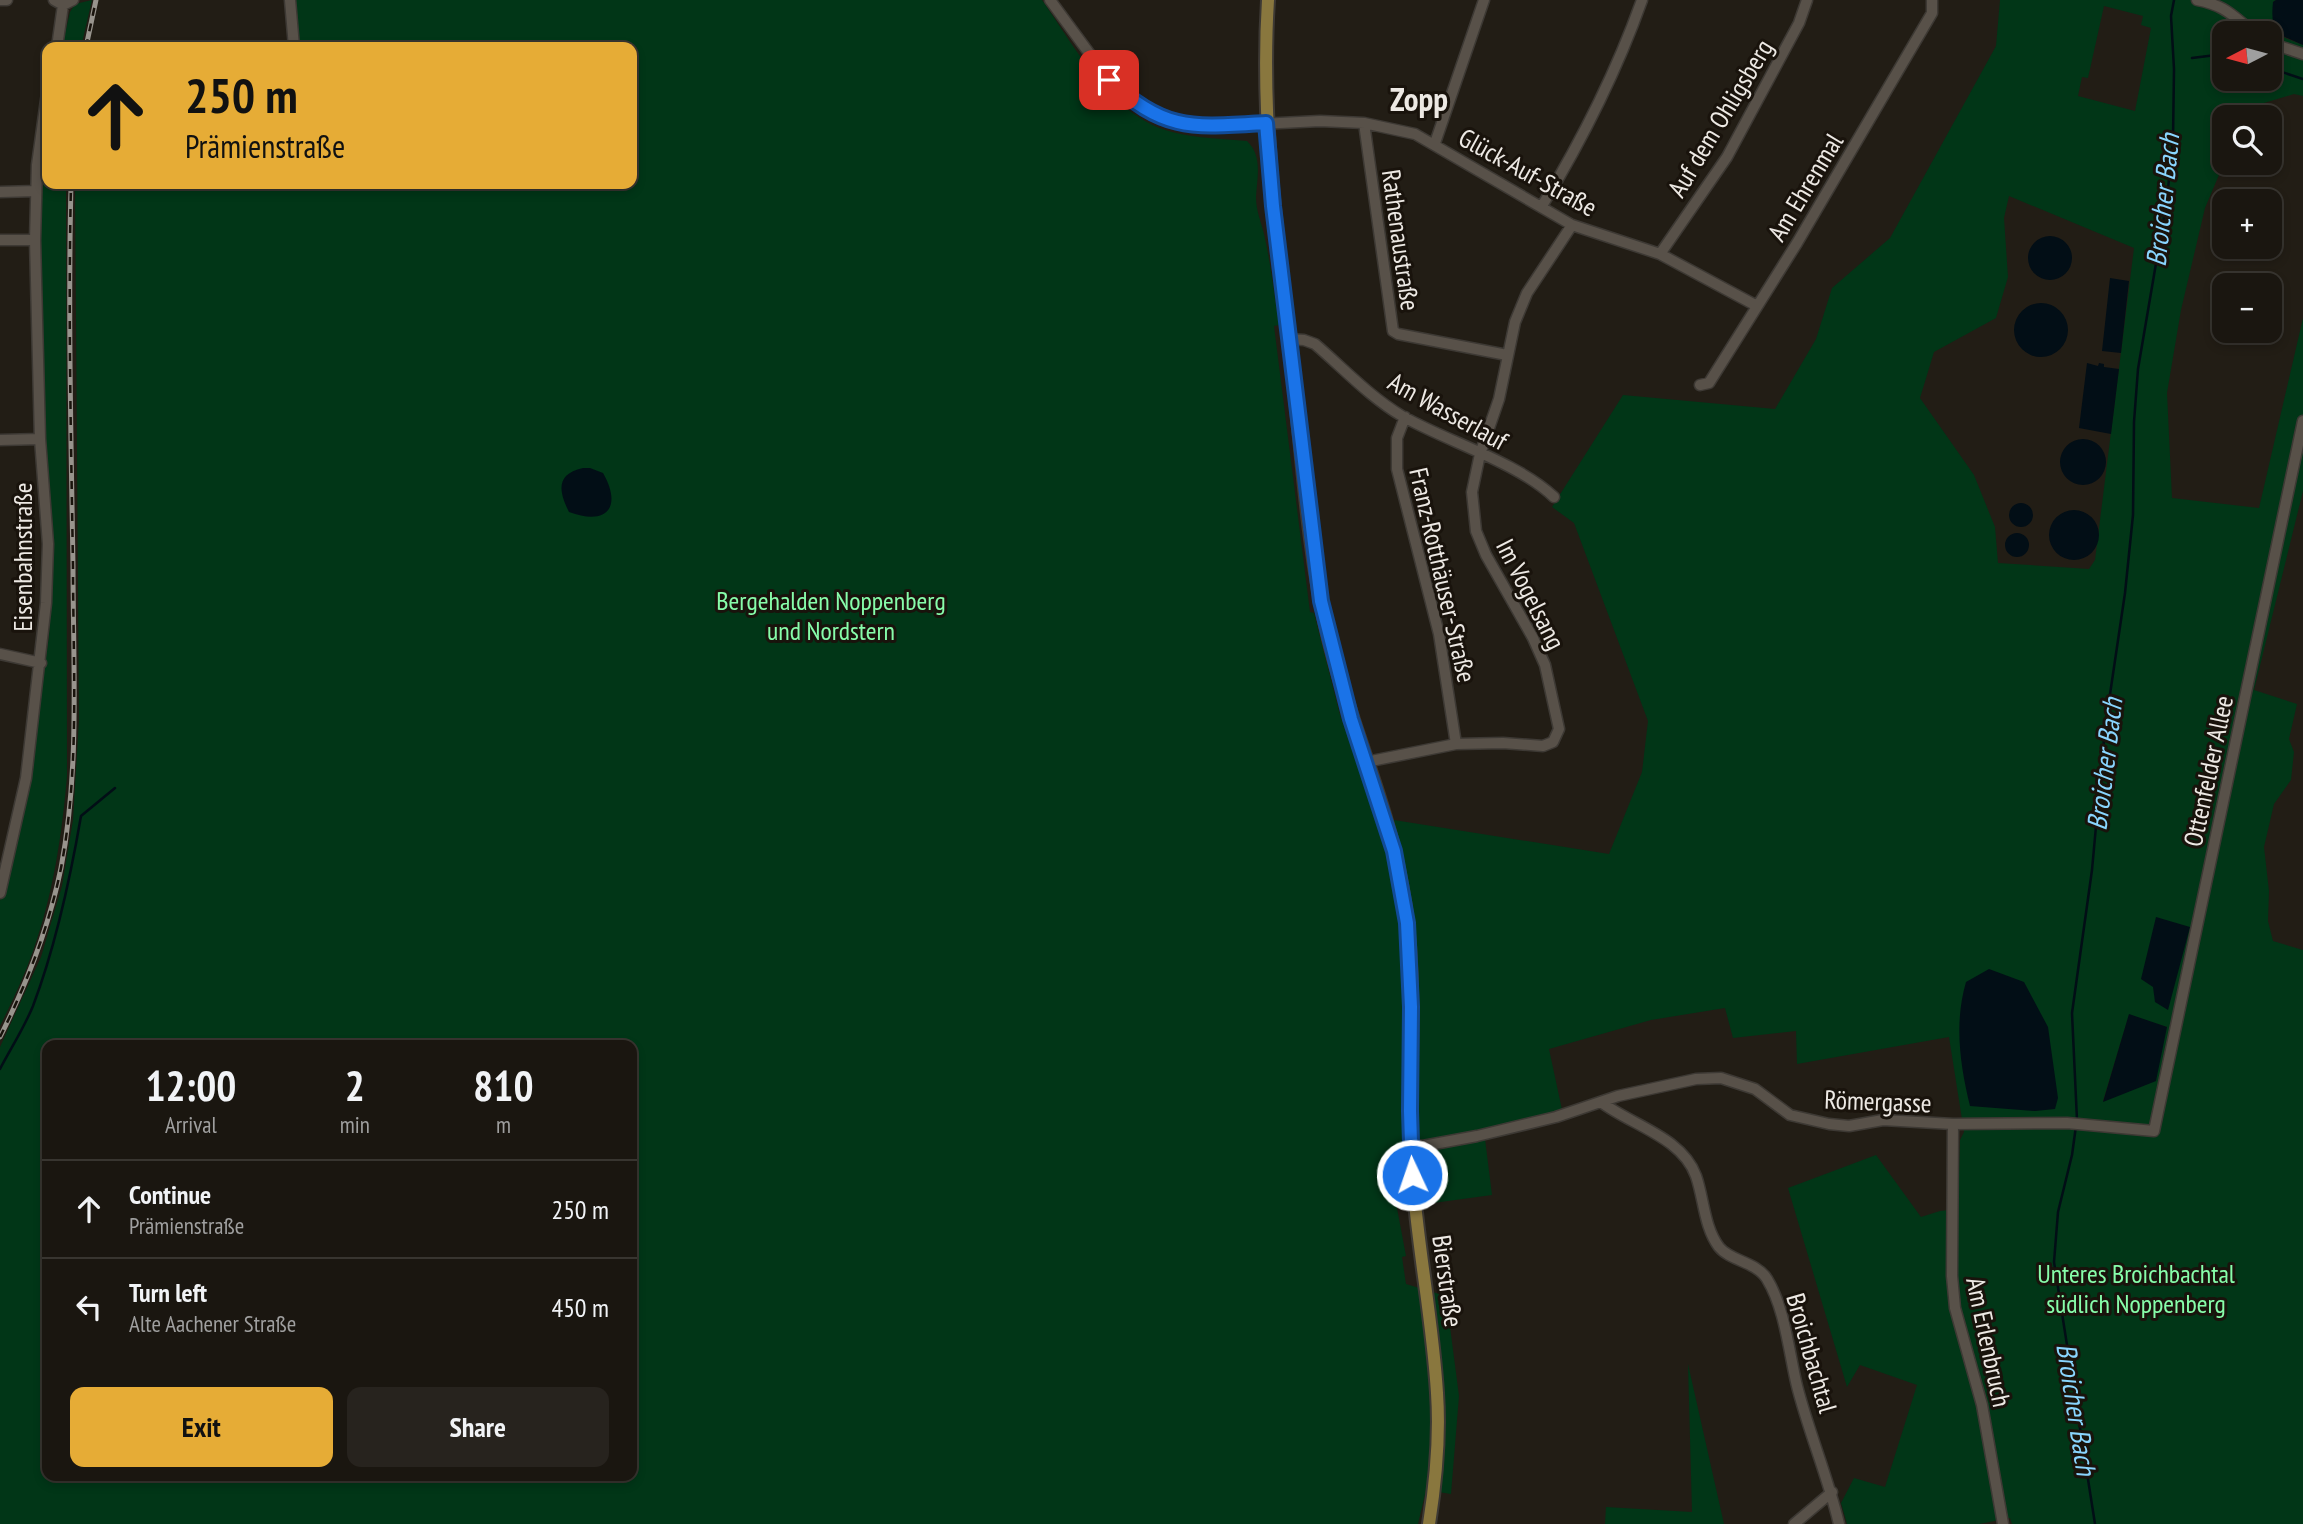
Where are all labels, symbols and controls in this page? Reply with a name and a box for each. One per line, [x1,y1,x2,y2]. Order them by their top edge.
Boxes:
north arrow [2212,21,2282,91]
map controls [2212,21,2282,343]
street label: Auf dem Ohligsberg [1660,33,1780,203]
pin [1079,50,1139,110]
icon: arrive [1090,61,1128,99]
text: 250 m [185,63,298,127]
icon: ahead [70,70,161,161]
district label: Zopp [1390,77,1448,120]
button: search [2212,105,2282,175]
street label: Glück-Auf-Straße [1453,120,1603,224]
text: Prämienstraße [185,125,345,167]
street label: Am Ehrenmal [1760,127,1850,247]
water label: Broicher Bach [2137,130,2188,268]
street label: Rathenaustraße [1375,167,1427,313]
button: + [2212,189,2282,259]
button: − [2212,273,2282,343]
street label: Am Wasserlauf [1383,365,1515,458]
street label: Franz-Rotthäuser-Straße [1402,464,1484,686]
street label: Eisenbahnstraße [6,482,39,632]
street label: Im Vogelsang [1489,533,1573,655]
park label: Bergehalden Noppenberg und Nordstern [716,584,946,647]
street label: Ottenfelder Allee [2176,693,2240,849]
water label: Broicher Bach [2078,694,2131,832]
text: 12:00 [145,1058,236,1113]
text: 2 [345,1058,365,1113]
text: 810 [473,1058,534,1113]
street label: Römergasse [1824,1083,1932,1119]
text: Arrival [165,1110,217,1139]
text: min [340,1110,370,1139]
text: m [496,1110,511,1139]
position arrow [1375,1138,1449,1212]
text: Continue [129,1178,211,1211]
icon: ahead [70,1190,108,1228]
text: 250 m [551,1193,609,1226]
text: Prämienstraße [129,1211,244,1240]
street label: Bierstraße [1425,1233,1471,1329]
park label: Unteres Broichbachtal südlich Noppenberg [2037,1257,2235,1320]
street label: Am Erlenbruch [1959,1274,2019,1410]
text: Turn left [129,1276,207,1309]
icon: left [70,1288,108,1326]
street label: Broichbachtal [1779,1289,1845,1417]
text: 450 m [551,1291,609,1324]
text: Alte Aachener Straße [129,1309,296,1338]
water label: Broicher Bach [2048,1340,2106,1479]
button: Exit [70,1387,333,1467]
button: Share [347,1387,609,1467]

